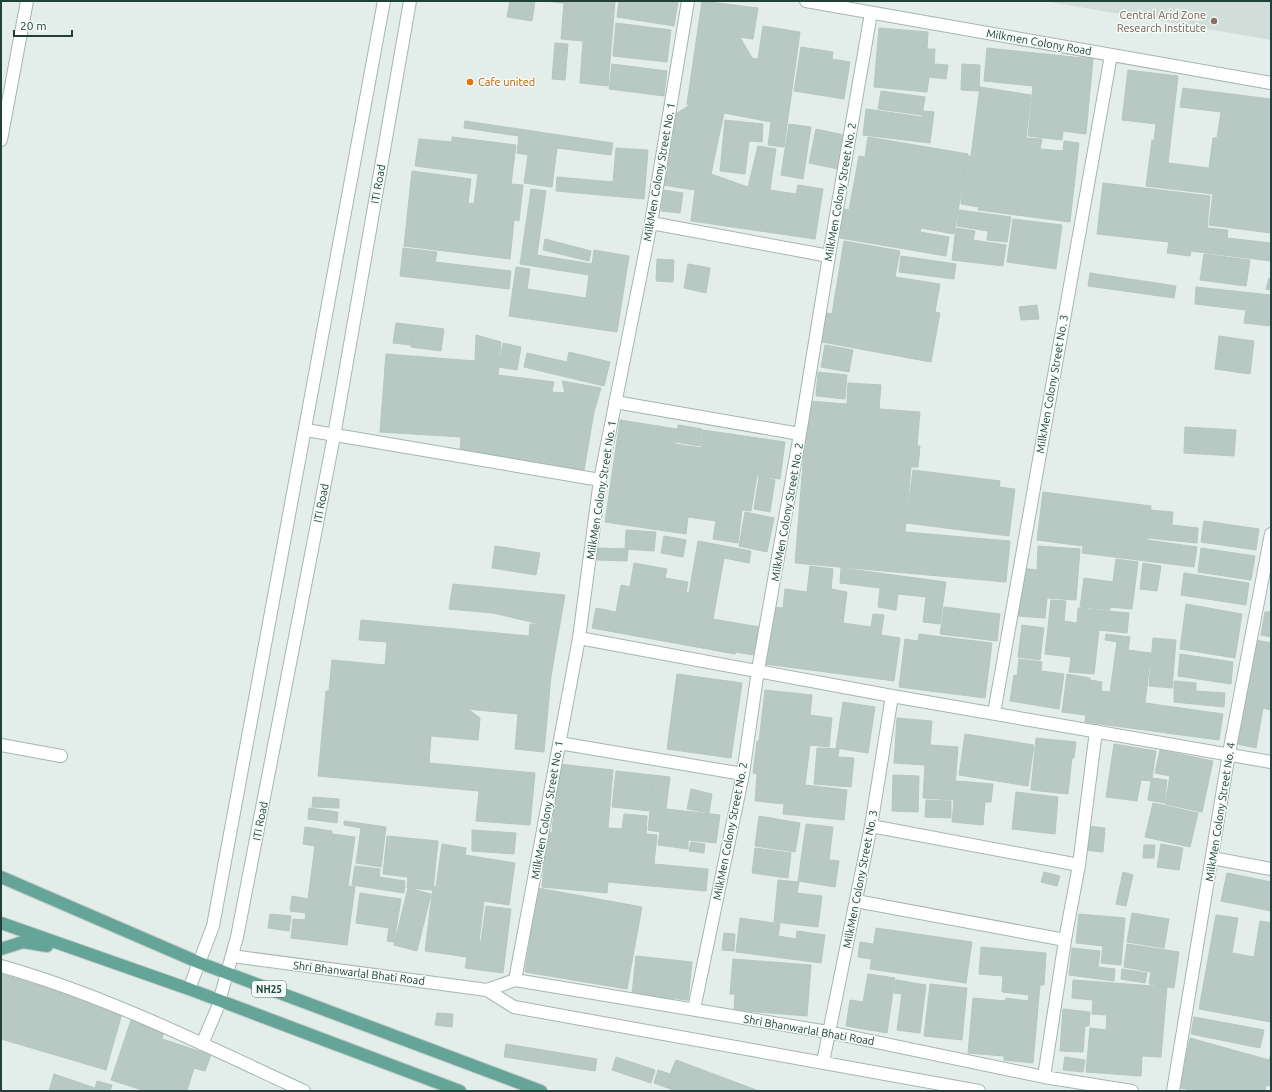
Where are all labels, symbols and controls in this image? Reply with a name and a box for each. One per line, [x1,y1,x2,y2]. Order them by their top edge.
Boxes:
place label: Central Arid Zone Research Institute [1117,9,1206,34]
scale bar [14,12,72,38]
marker: Central Arid Zone Research Institute [1209,16,1219,26]
text: 20 m [20,19,47,32]
street label: Milkmen Colony Road [985,27,1093,57]
place label: Cafe united [478,76,535,88]
marker: Cafe united [465,77,475,87]
street label: MilkMen Colony Street No. 1 [641,102,677,242]
street label: MilkMen Colony Street No. 2 [822,122,858,262]
street label: ITI Road [369,163,387,205]
street label: MilkMen Colony Street No. 3 [1034,314,1070,454]
street label: MilkMen Colony Street No. 1 [584,420,618,560]
street label: MilkMen Colony Street No. 2 [769,442,805,582]
street label: ITI Road [311,482,331,524]
street label: MilkMen Colony Street No. 1 [529,740,565,880]
street label: MilkMen Colony Street No. 4 [1203,742,1237,882]
street label: MilkMen Colony Street No. 2 [711,761,749,901]
street label: ITI Road [250,800,270,842]
street label: MilkMen Colony Street No. 3 [841,809,879,949]
street label: Shri Bhanwarlal Bhati Road [292,959,426,987]
road number: NH25 [252,981,286,997]
street label: Shri Bhanwarlal Bhati Road [743,1013,875,1047]

